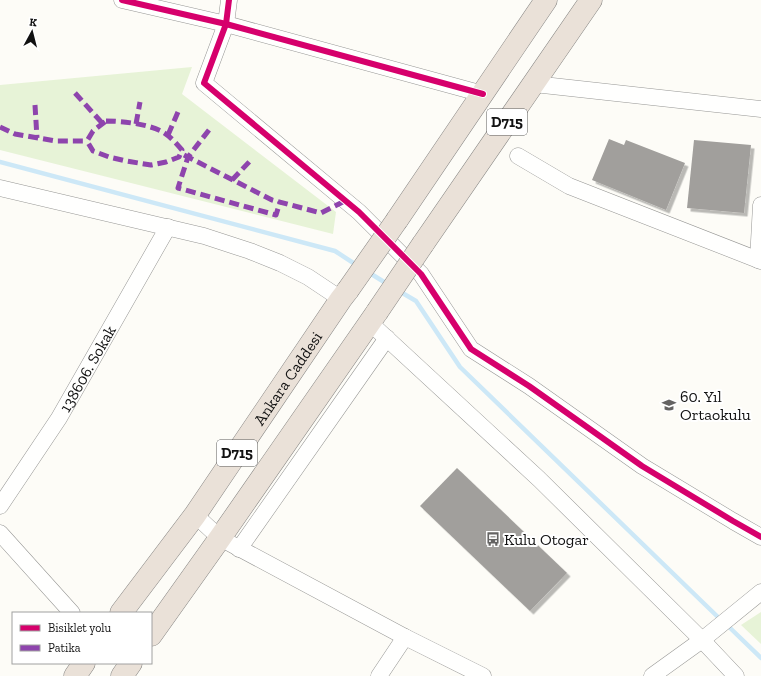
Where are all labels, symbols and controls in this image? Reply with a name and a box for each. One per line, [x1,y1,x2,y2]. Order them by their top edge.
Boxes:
north arrow [12,12,52,52]
text: K [29,16,38,30]
road number: D715 [487,109,527,135]
street label: 138606. Sokak [55,321,120,415]
street label: Ankara Caddesi [249,327,326,428]
place label: 60. Yıl Ortaokulu [680,387,751,424]
school or university icon: 60. Yıl Ortaokulu [661,397,677,413]
road number: D715 [217,440,257,466]
place label: Kulu Otogar [504,530,589,549]
bus stop icon: Kulu Otogar [485,531,501,547]
legend [12,612,152,664]
text: Bisiklet yolu [48,621,112,635]
text: Patika [48,641,81,655]

